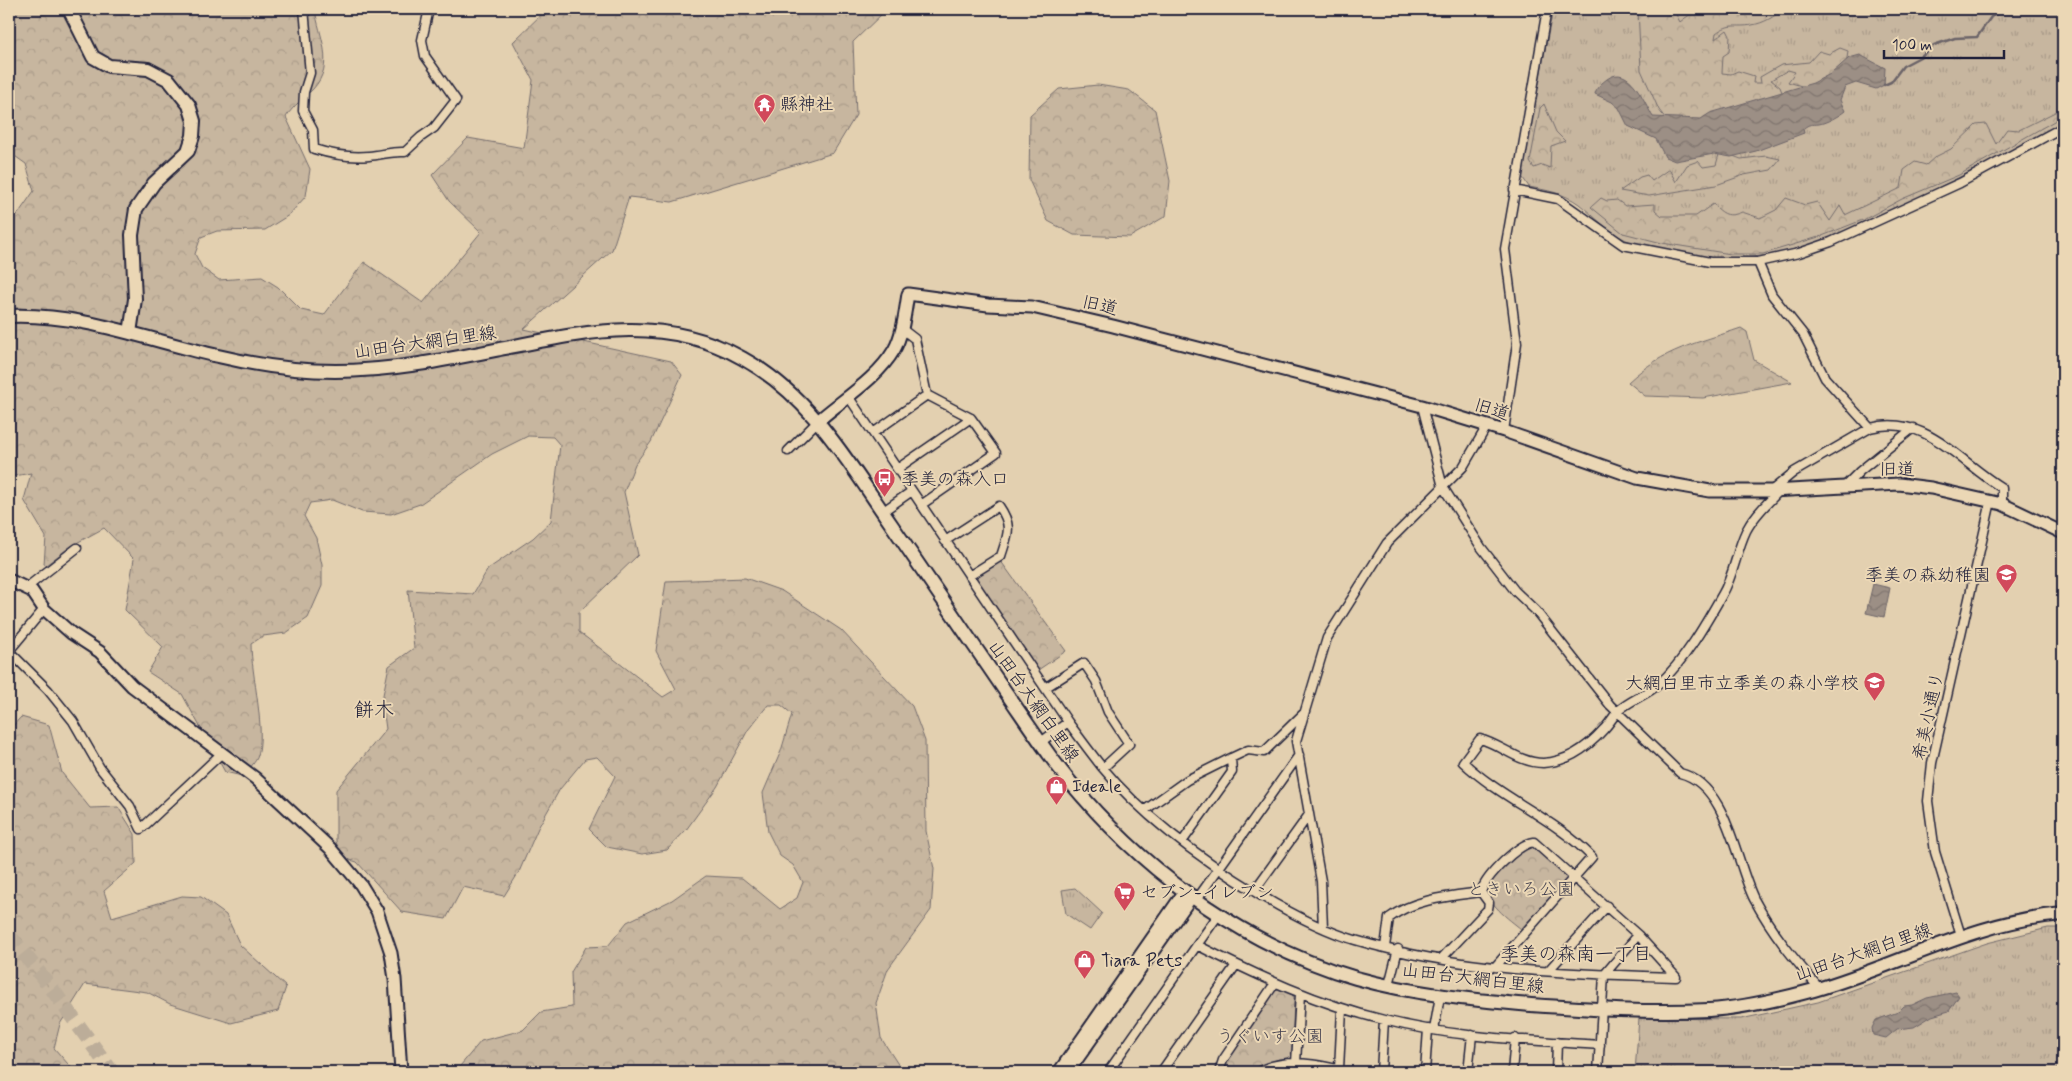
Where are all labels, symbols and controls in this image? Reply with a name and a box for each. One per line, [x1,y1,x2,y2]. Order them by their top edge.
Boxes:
scale bar [1884,28,2004,60]
text: 100 m [1892,36,1932,56]
temple icon: 縣神社 [752,92,776,123]
place label: 縣神社 [780,93,834,117]
street label: 旧道 [1080,290,1120,322]
street label: 山田台大網白里線 [352,321,498,365]
street label: 旧道 [1471,393,1512,427]
street label: 旧道 [1879,458,1915,482]
bus stop icon: 季美の森入口 [873,467,897,498]
place label: 季美の森入口 [901,468,1009,492]
school or university icon: 季美の森幼稚園 [1995,563,2019,594]
place label: 季美の森幼稚園 [1865,564,1991,588]
street label: 山田台大網白里線 [982,636,1084,767]
street label: 希美小通り [1908,670,1950,763]
school or university icon: 大網白里市立季美の森小学校 [1863,671,1887,702]
place label: 大網白里市立季美の森小学校 [1625,672,1859,696]
district label: 餅木 [354,697,394,724]
shop icon: Ideale [1044,774,1068,805]
place label: Ideale [1072,775,1122,799]
park label: ときいろ公園 [1467,878,1575,902]
supermarket icon: セブン-イレブン [1112,880,1136,911]
place label: セブン-イレブン [1140,881,1274,905]
street label: 山田台大網白里線 [1791,918,1935,988]
district label: 季美の森南一丁目 [1500,942,1652,967]
shop icon: Tiara Pets [1073,948,1097,979]
place label: Tiara Pets [1101,949,1182,973]
street label: 山田台大網白里線 [1400,958,1546,1000]
park label: うぐいす公園 [1216,1025,1324,1049]

